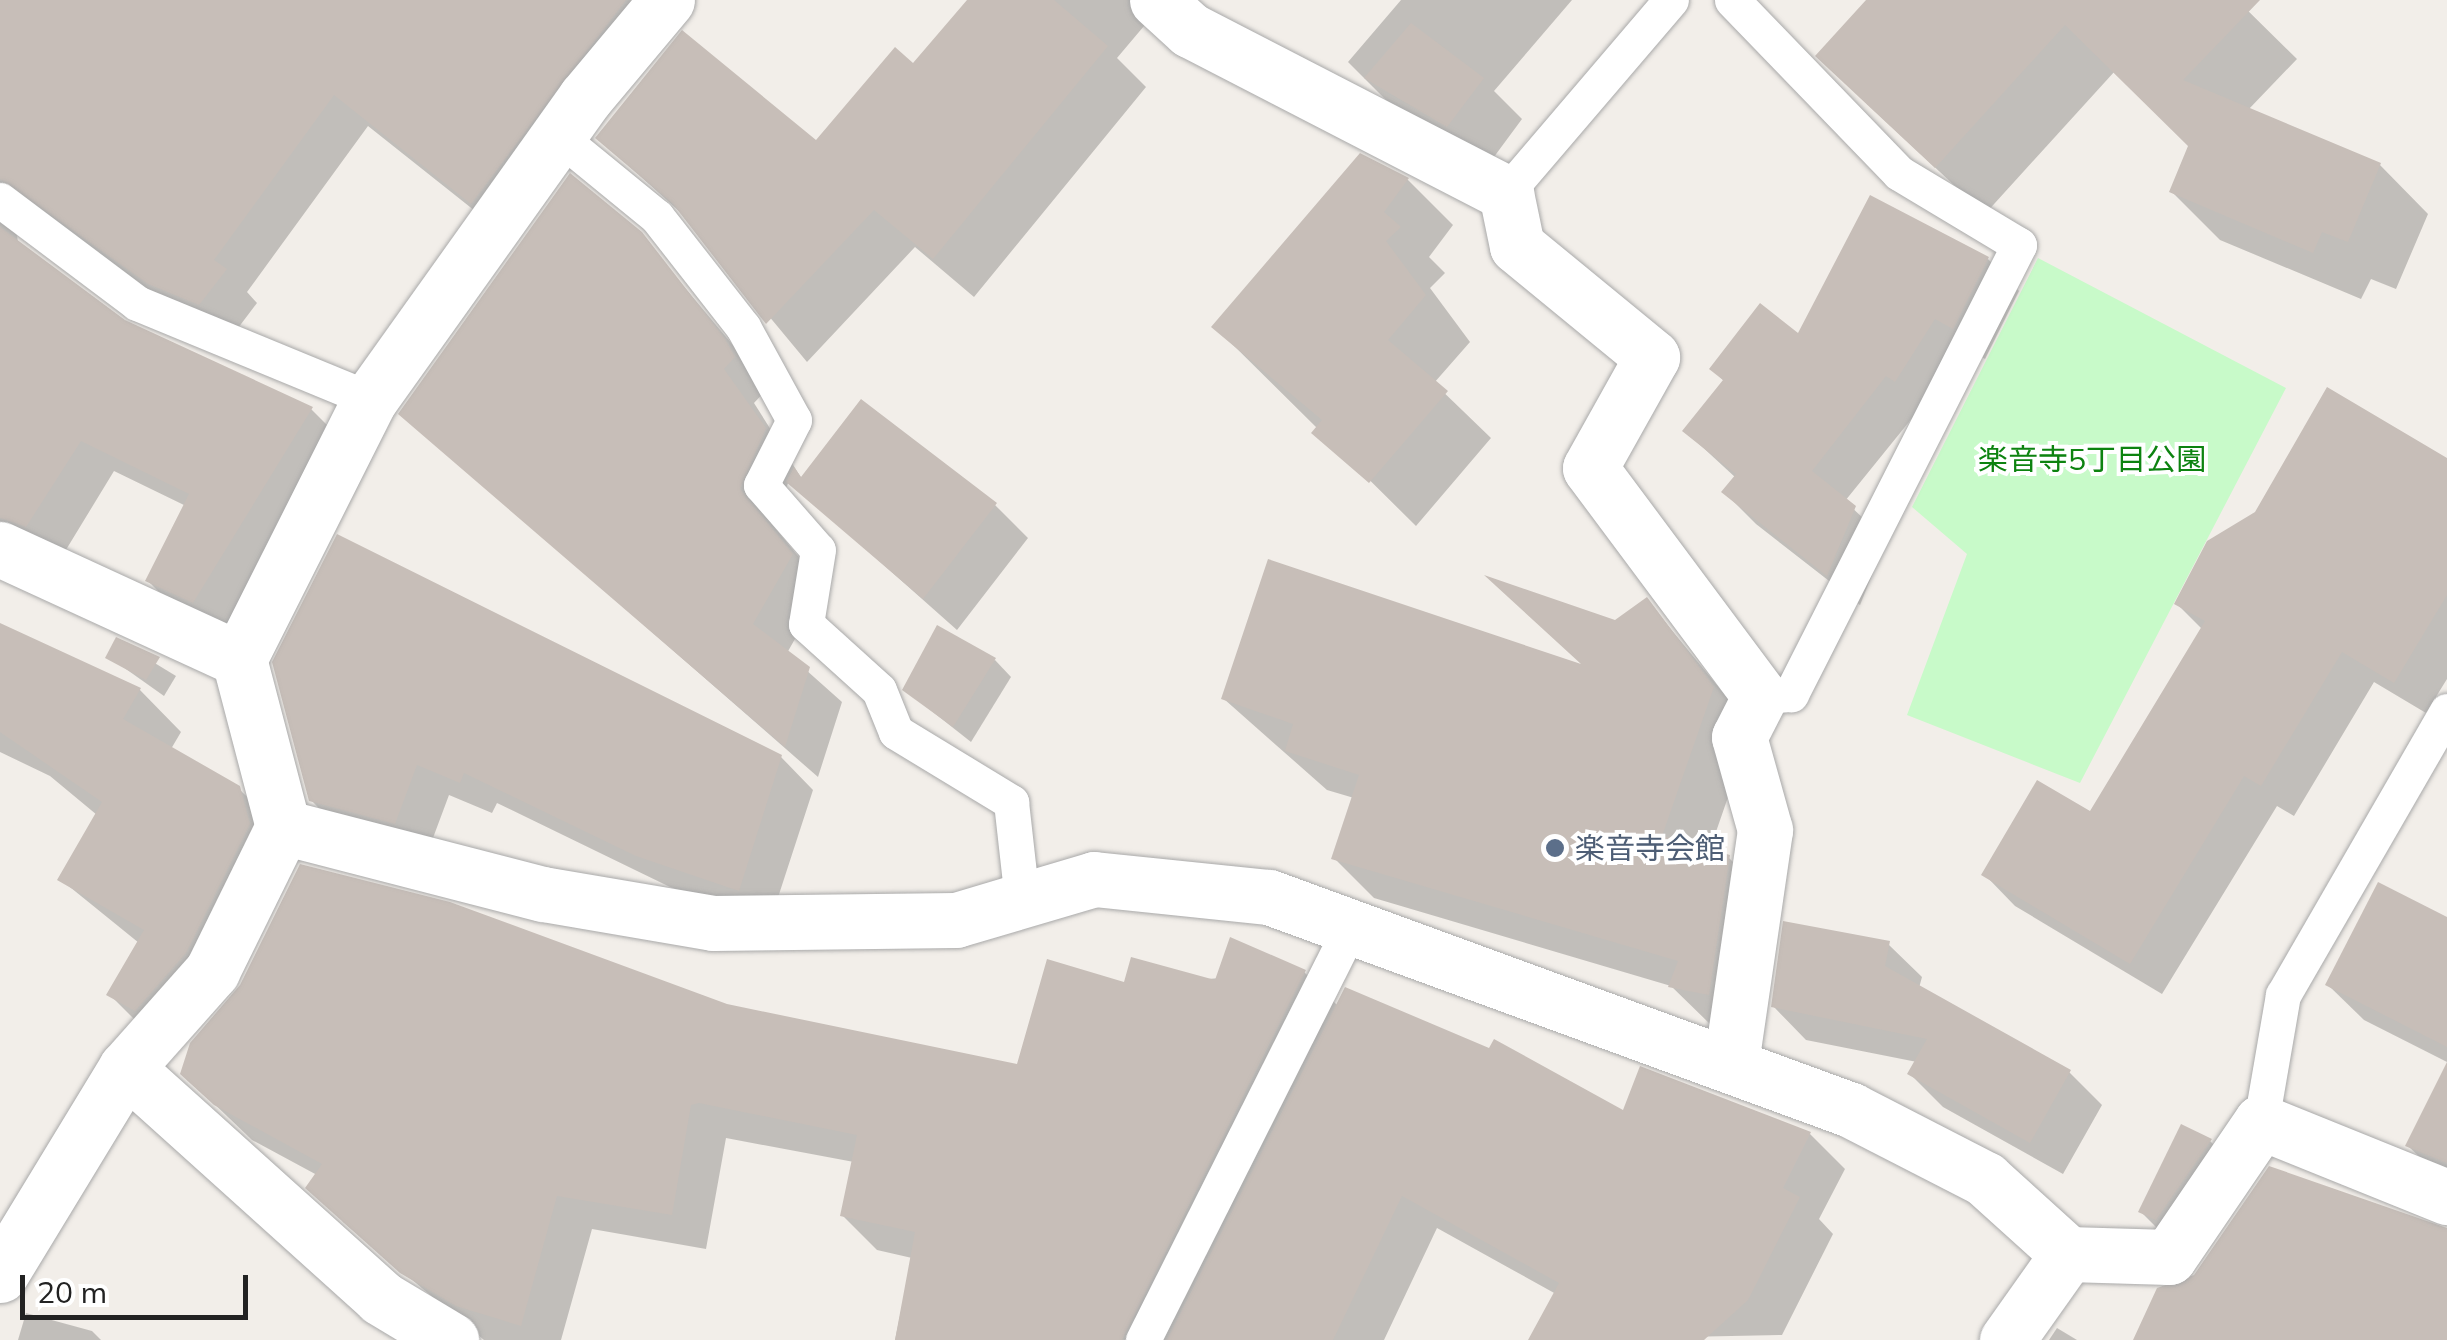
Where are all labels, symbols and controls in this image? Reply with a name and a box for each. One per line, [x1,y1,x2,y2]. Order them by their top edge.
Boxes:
park label: 楽音寺5丁目公園 [1978,441,2206,477]
place label: 楽音寺会館 [1575,830,1725,866]
marker: 楽音寺会館 [1544,837,1566,859]
scale bar [25,1255,252,1317]
text: 20 m [37,1273,107,1311]

